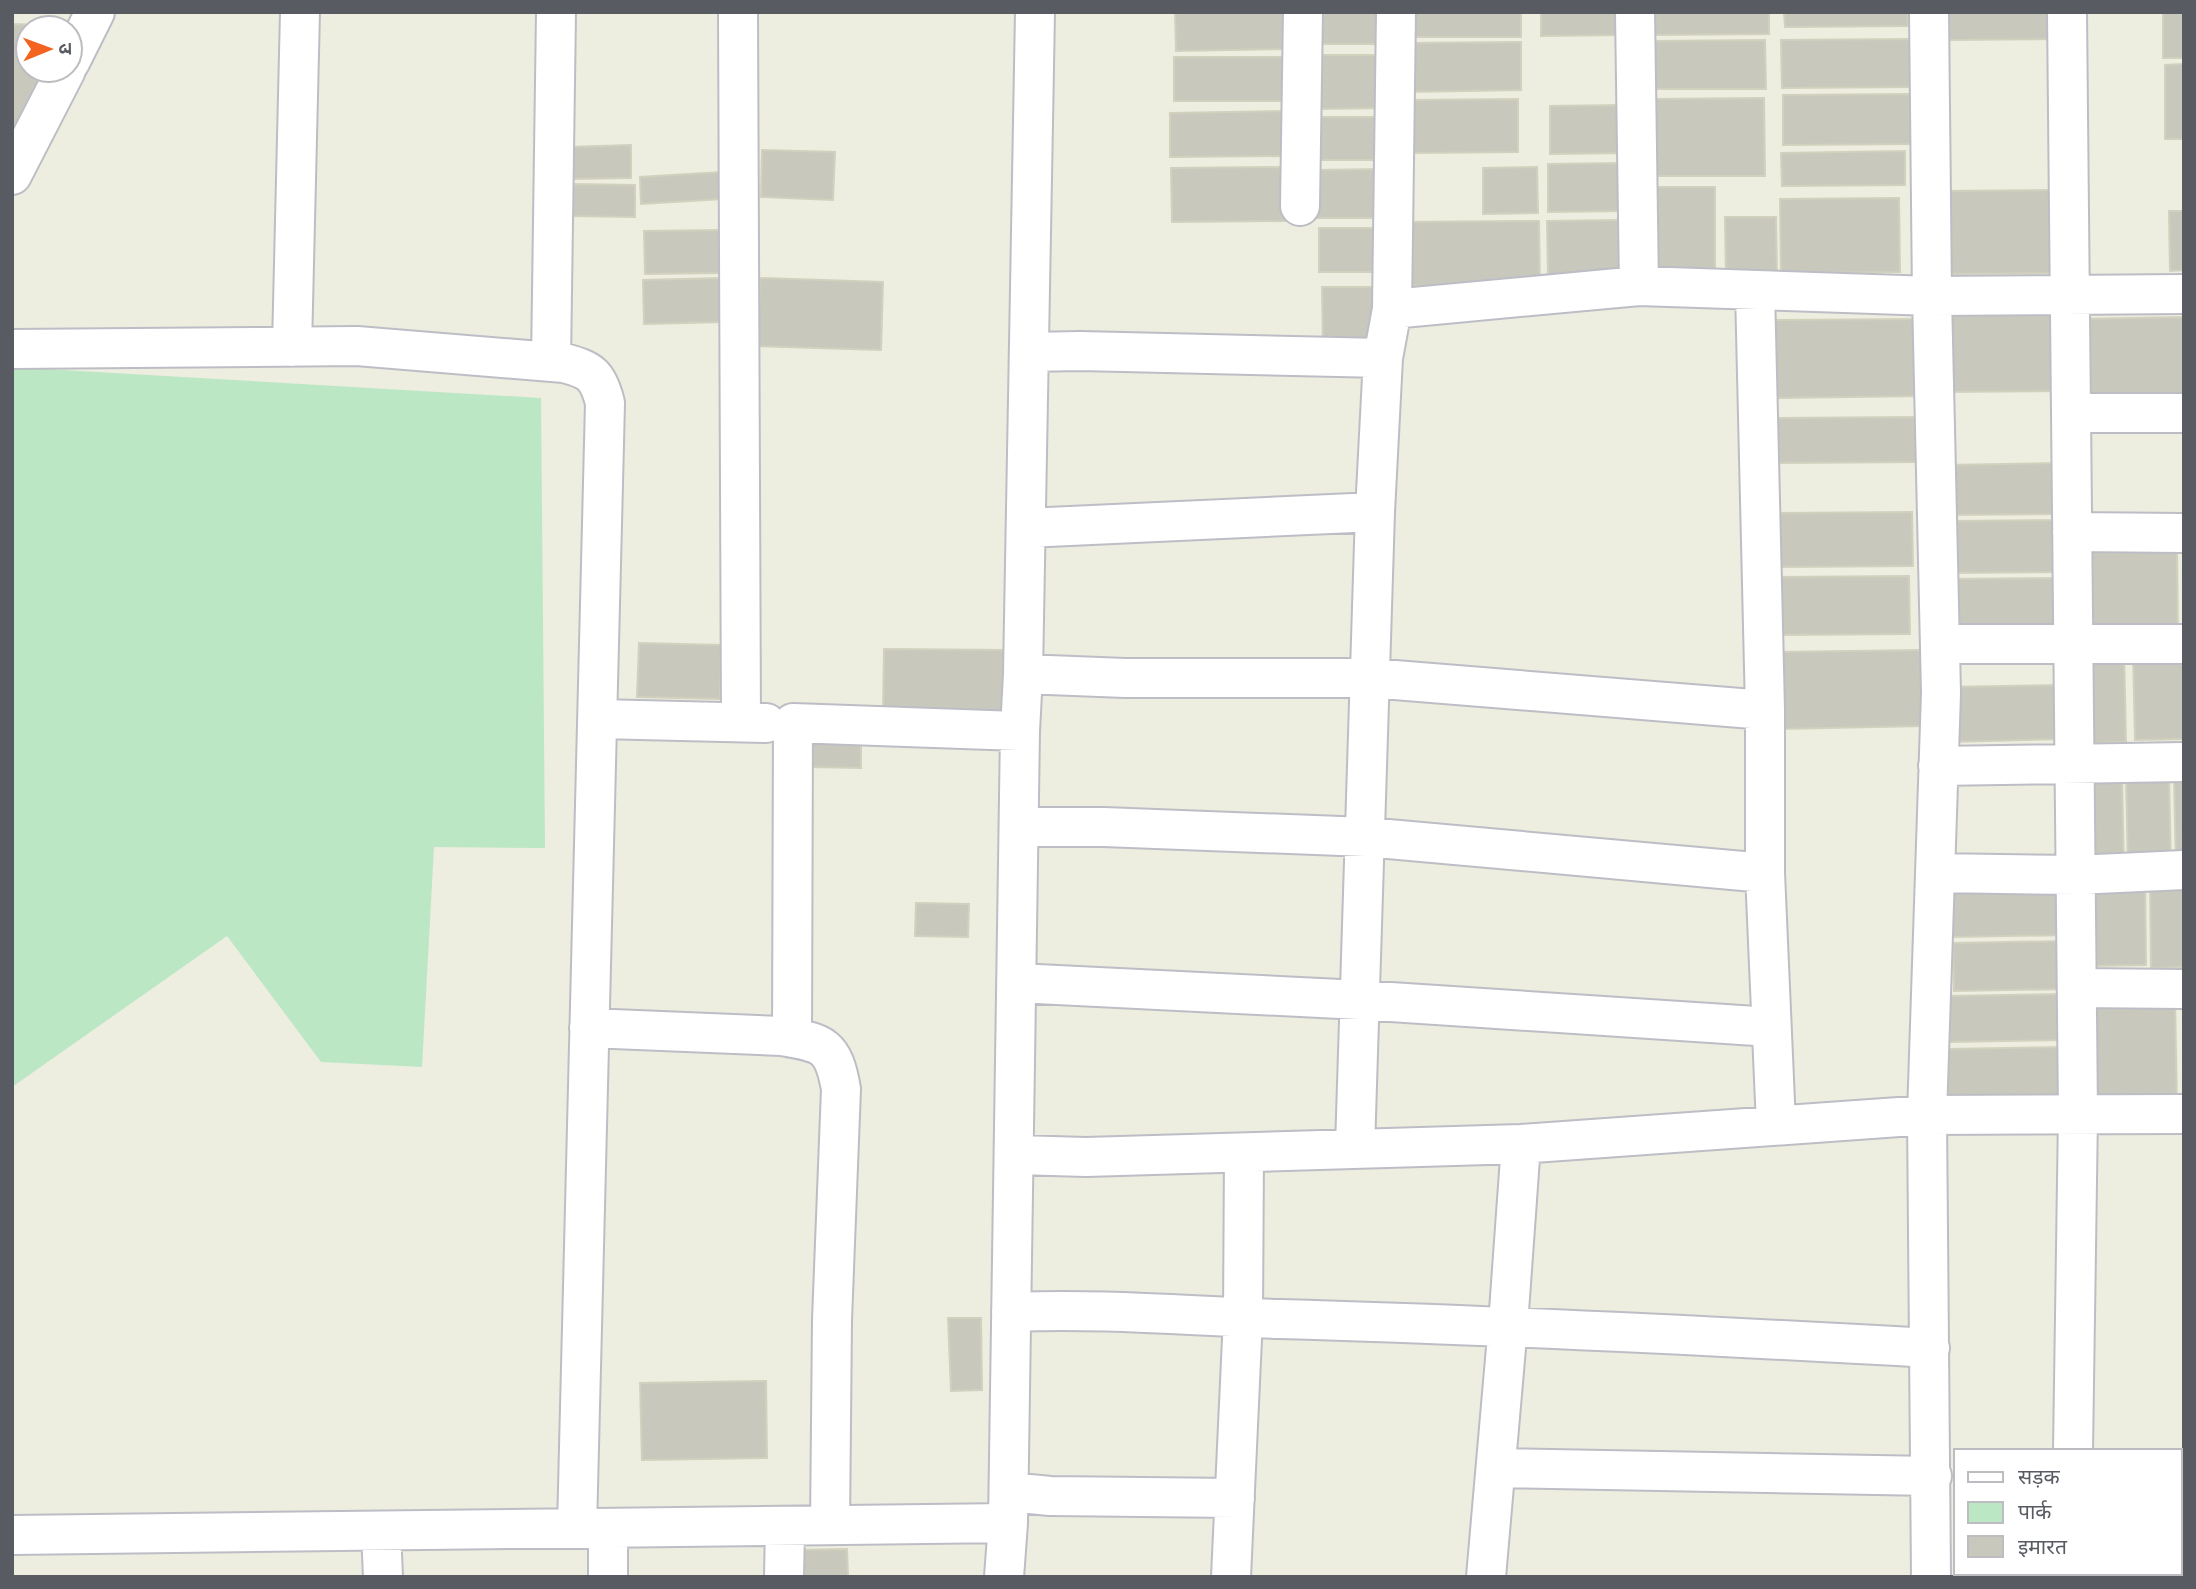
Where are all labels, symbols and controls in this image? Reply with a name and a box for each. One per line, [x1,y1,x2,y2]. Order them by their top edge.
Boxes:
north arrow [14,14,84,84]
text: उ [54,43,77,55]
legend [1954,1449,2182,1575]
text: सड़क [2018,1464,2060,1490]
text: पार्क [2018,1499,2052,1525]
text: इमारत [2018,1534,2068,1560]

